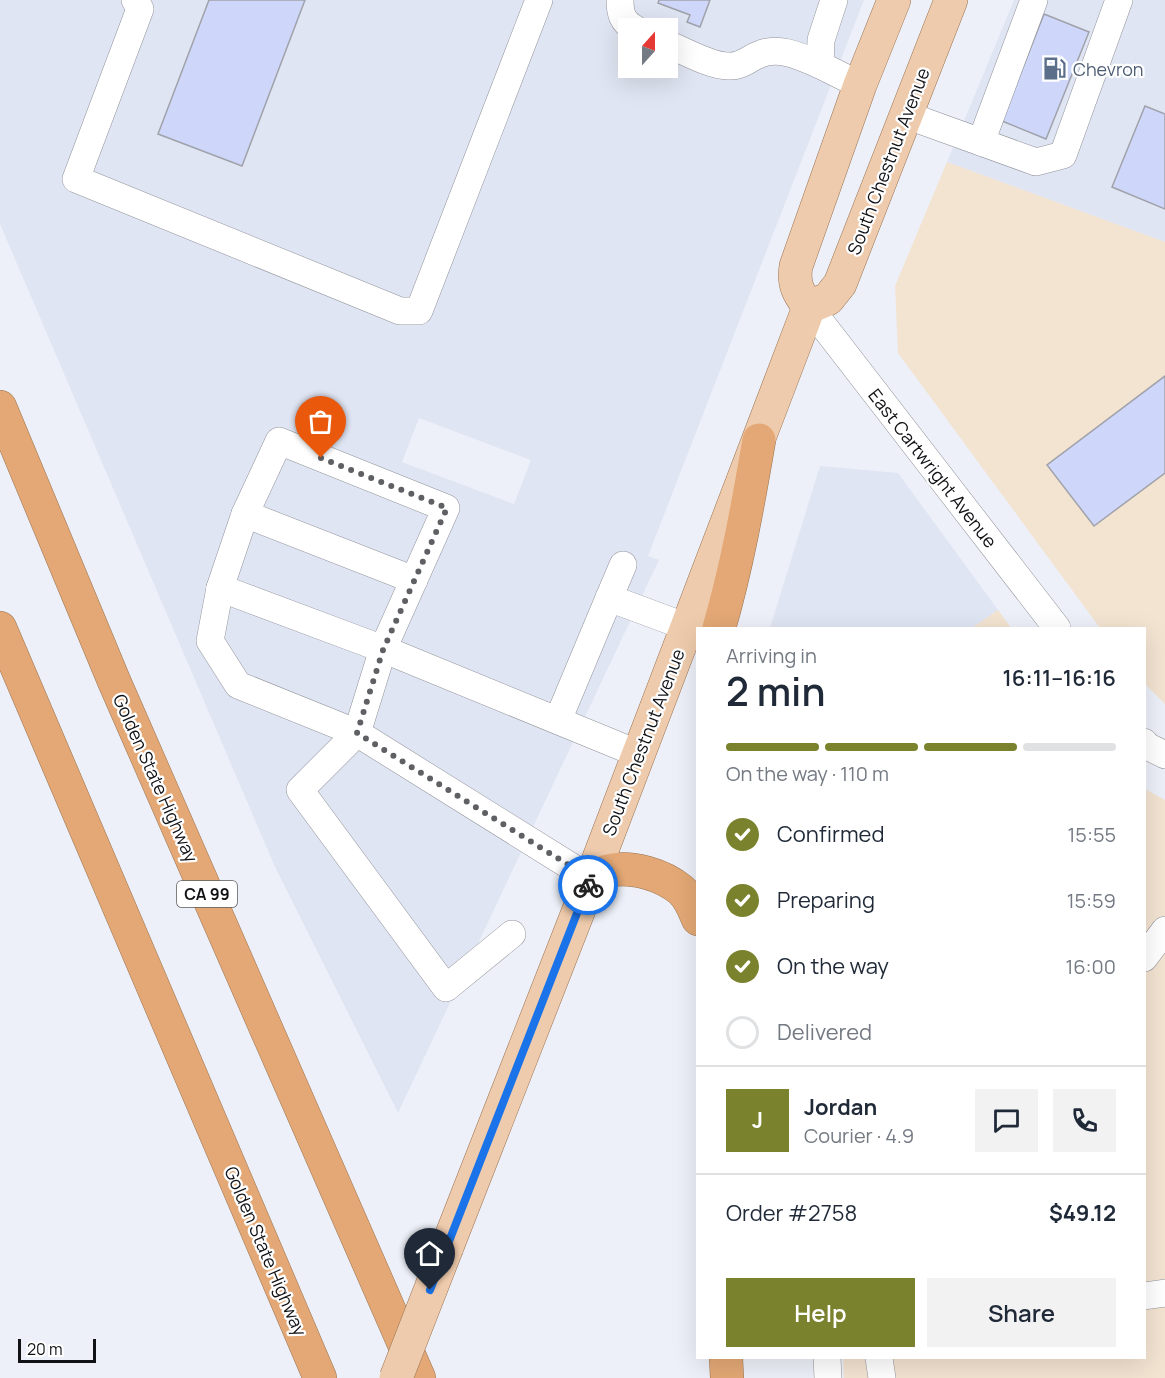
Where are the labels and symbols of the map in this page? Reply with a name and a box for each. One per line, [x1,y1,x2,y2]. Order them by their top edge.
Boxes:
north arrow [618,18,678,78]
fuel station icon: Chevron [1042,56,1068,82]
place label: Chevron [1073,57,1144,81]
street label: South Chestnut Avenue [841,64,935,258]
street label: East Cartwright Avenue [863,384,1003,552]
pin [295,396,346,458]
street label: South Chestnut Avenue [596,645,690,839]
street label: Golden State Highway [108,690,204,867]
courier [558,855,618,915]
road number: CA 99 [177,881,237,907]
street label: Golden State Highway [219,1162,313,1340]
pin [404,1228,455,1290]
scale bar [18,1336,96,1364]

